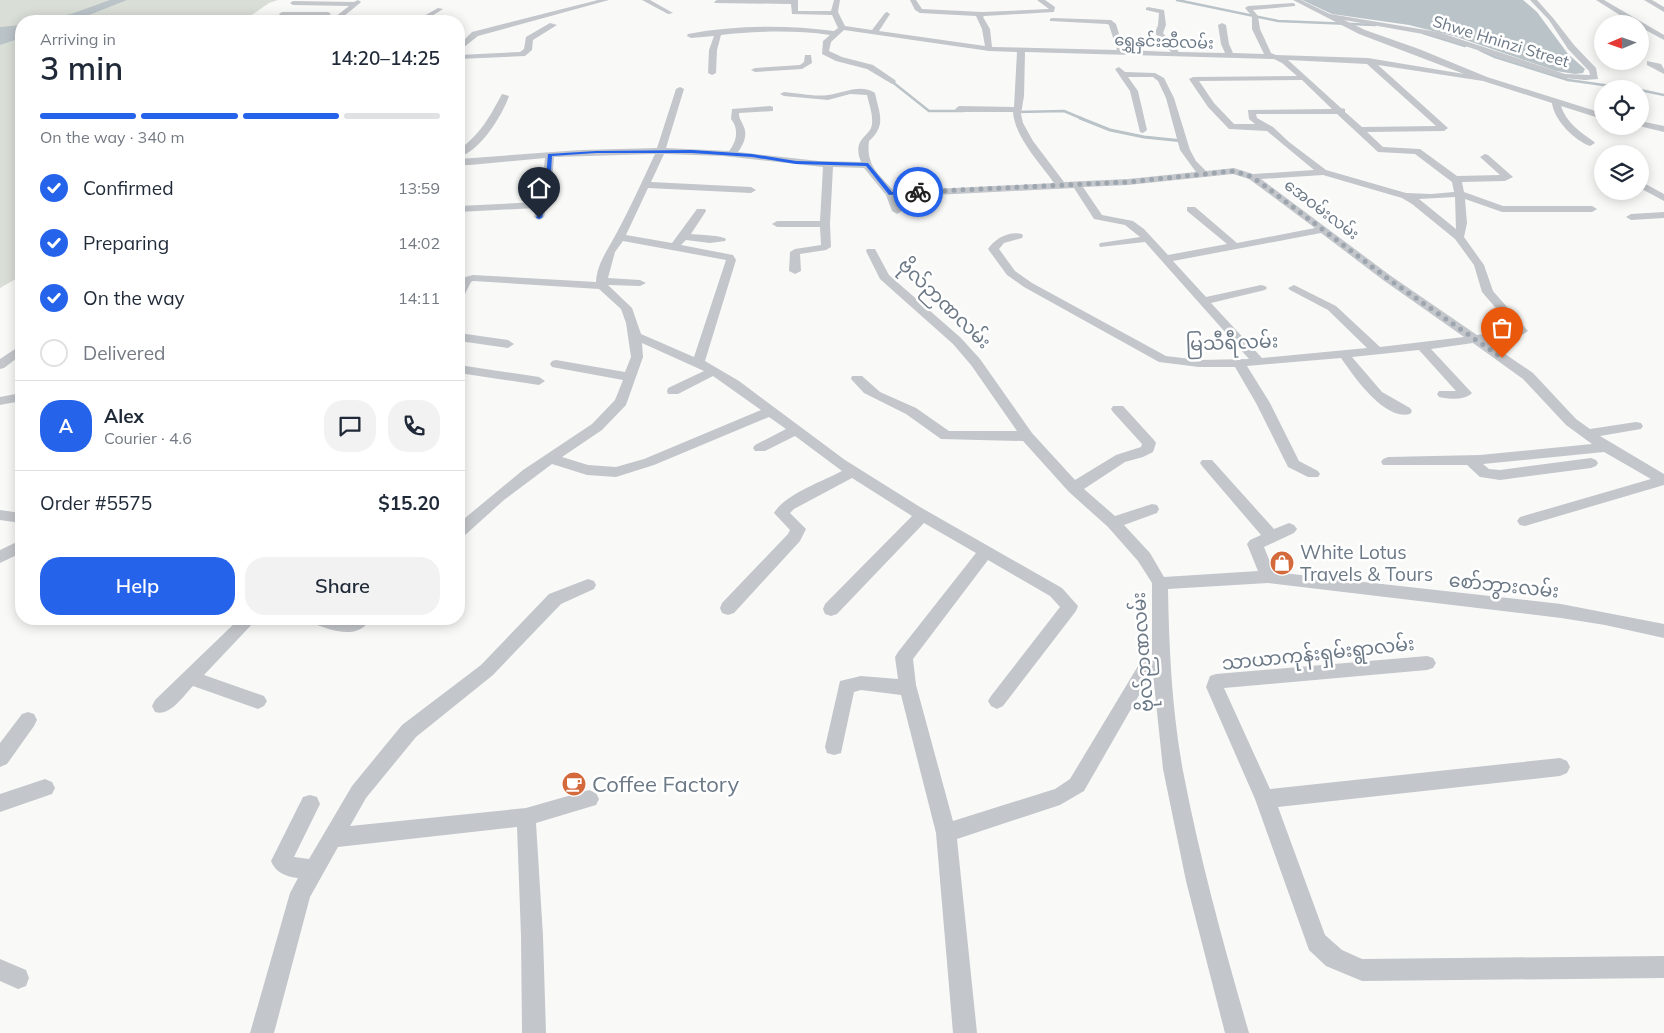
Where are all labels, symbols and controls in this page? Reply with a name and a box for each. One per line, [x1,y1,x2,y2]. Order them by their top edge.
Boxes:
street label: Shwe Hninzi Street [1431,11,1572,71]
north arrow [1594,15,1649,70]
map controls [1594,15,1649,200]
street label: ရွှေနှင်းဆီလမ်း [1114,28,1214,58]
text: Arriving in [40,29,116,49]
text: 14:20–14:25 [330,46,440,70]
text: 3 min [40,48,123,88]
button: locate [1594,80,1649,135]
text: On the way · 340 m [40,127,185,147]
button: layers [1594,145,1649,200]
pin [518,167,560,218]
courier [893,167,943,217]
icon: check [40,174,68,202]
icon: home [525,174,553,202]
street label: အေဝမ်းလမ်း [1281,174,1364,244]
text: Confirmed [83,176,174,200]
text: 13:59 [398,178,440,198]
icon: bike [904,178,932,206]
icon: check [40,229,68,257]
text: Preparing [83,231,169,255]
text: 14:02 [398,233,440,253]
street label: ဗိုလ်ဉာဏလမ်း [890,251,998,357]
icon: check [40,284,68,312]
text: On the way [83,286,185,310]
text: 14:11 [398,288,440,308]
pin [1481,307,1523,358]
icon: bag [1488,314,1516,342]
street label: မြသီရီလမ်း [1185,326,1279,360]
text: Delivered [83,341,165,365]
button: chat [324,400,376,452]
button: phone [388,400,440,452]
text: Alex [104,404,144,428]
text: A [59,414,73,438]
text: Courier · 4.6 [104,428,192,448]
text: Order #5575 [40,491,152,515]
text: $15.20 [378,491,440,515]
place label: White Lotus Travels & Tours [1300,540,1433,586]
shop icon: White Lotus Travels & Tours [1269,550,1295,576]
button: Help [40,557,235,615]
button: Share [245,557,440,615]
street label: စော်ဘွားလမ်း [1447,565,1560,607]
street label: ဗိုလ်ဉာဏလမ်း [1124,591,1163,713]
street label: သာယာကုန်းရှမ်းရွာလမ်း [1220,629,1416,680]
place label: Coffee Factory [592,770,739,798]
cafe icon: Coffee Factory [561,771,587,797]

